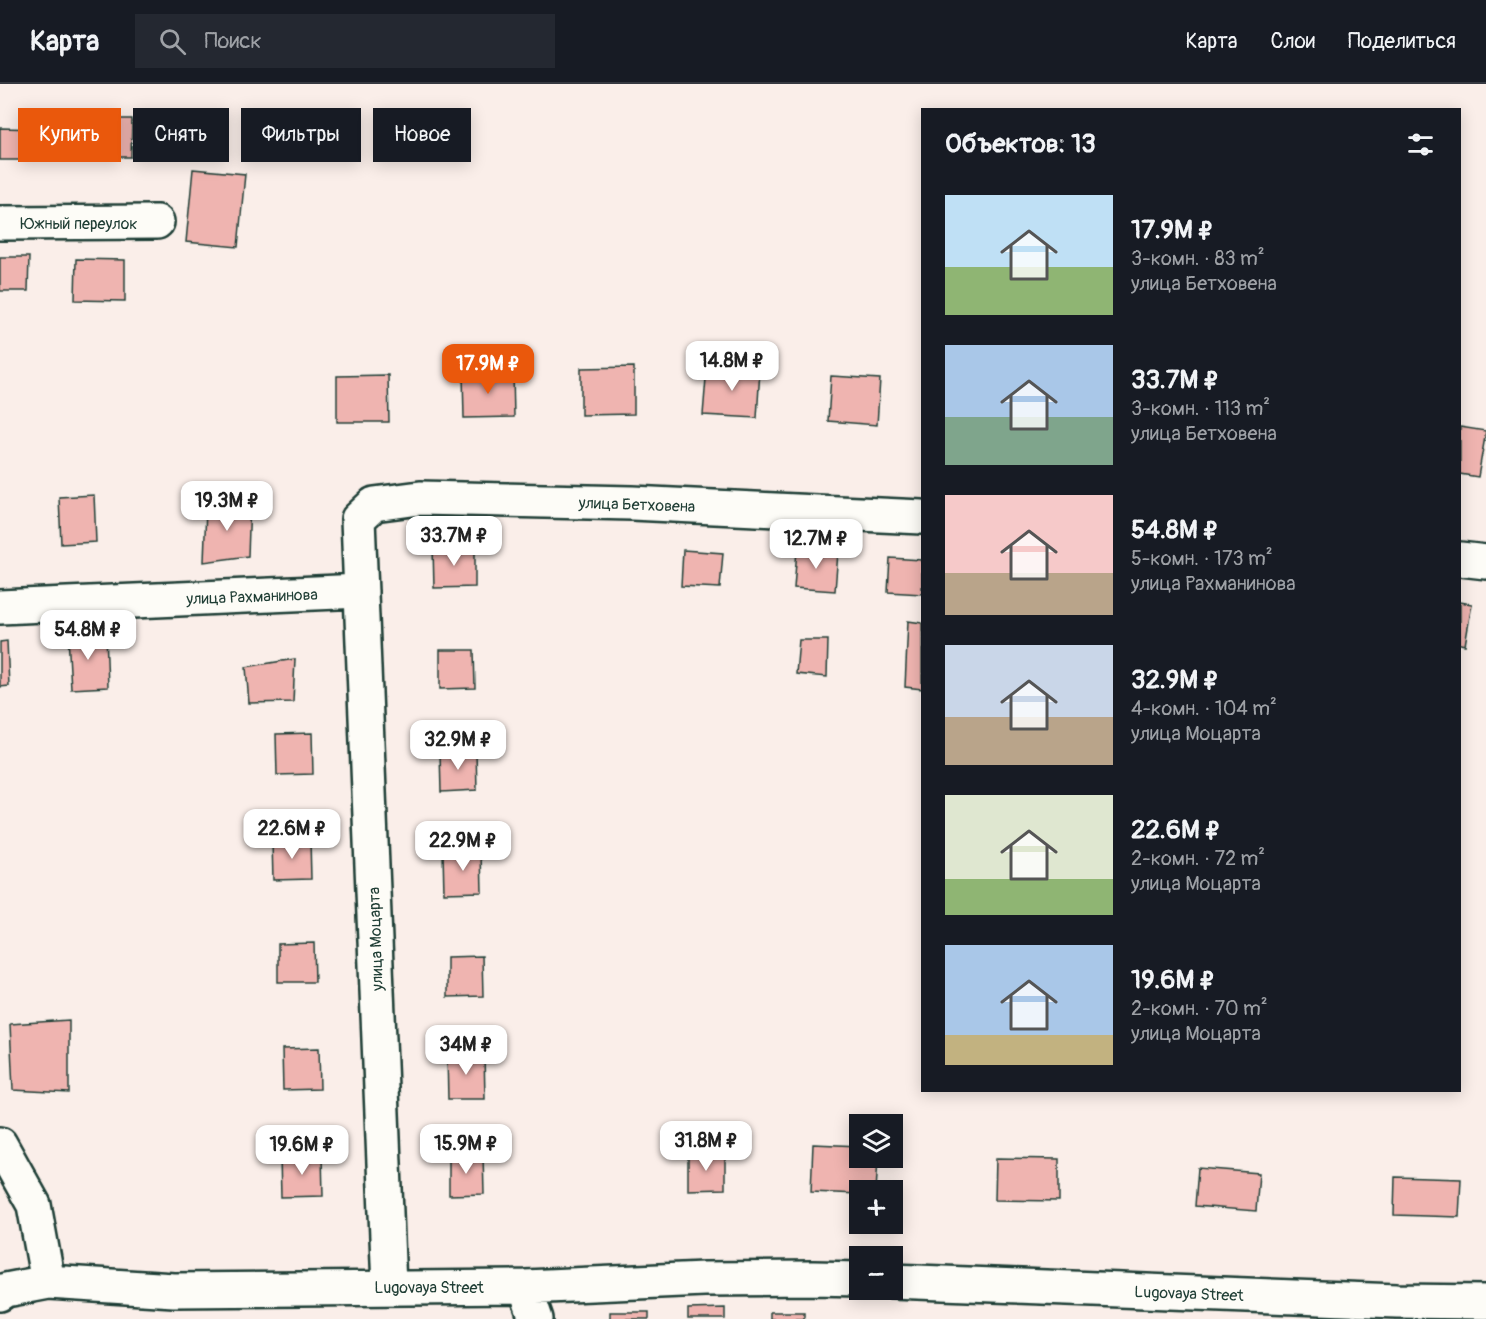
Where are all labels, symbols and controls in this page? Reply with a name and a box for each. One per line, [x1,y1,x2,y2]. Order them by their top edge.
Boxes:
search box [135,14,555,68]
text: Карта [30,24,99,59]
icon: search [156,25,189,58]
text: Поиск [204,27,262,55]
text: Карта [1185,28,1237,55]
text: Слои [1270,28,1315,55]
text: Поделиться [1348,28,1456,55]
chip: Купить [18,108,121,162]
chip: Снять [133,108,229,162]
chip: Фильтры [241,108,361,162]
chip: Новое [373,108,471,162]
text: Объектов: 13 [945,128,1096,160]
icon: filters [1404,128,1437,161]
street label: Южный переулок [20,214,138,234]
text: 17.9M ₽ [1131,214,1214,246]
icon: home [993,219,1065,291]
text: 3-комн. · 83 m² [1131,246,1265,271]
text: улица Бетховена [1131,271,1277,296]
pin: 14.8M ₽ [677,341,787,392]
pin: 17.9M ₽ [433,344,543,395]
text: 14.8M ₽ [700,348,764,373]
text: 17.9M ₽ [456,351,520,376]
text: 33.7M ₽ [1131,364,1219,396]
icon: home [993,369,1065,441]
text: 3-комн. · 113 m² [1131,396,1270,421]
text: улица Бетховена [1131,421,1277,446]
pin: 19.3M ₽ [172,481,282,532]
text: 19.3M ₽ [195,488,259,513]
street label: улица Бетховена [577,493,696,517]
text: 54.8M ₽ [1131,514,1219,546]
pin: 33.7M ₽ [399,516,509,567]
pin: 12.7M ₽ [761,519,871,570]
icon: home [993,519,1065,591]
text: 33.7M ₽ [420,523,488,548]
text: 12.7M ₽ [784,526,848,551]
text: 5-комн. · 173 m² [1131,546,1273,571]
text: улица Рахманинова [1131,571,1296,596]
street label: улица Рахманинова [185,585,318,609]
pin: 54.8M ₽ [33,610,143,661]
text: 54.8M ₽ [54,617,122,642]
text: 32.9M ₽ [1131,664,1219,696]
icon: home [993,669,1065,741]
text: 4-комн. · 104 m² [1131,696,1277,721]
pin: 32.9M ₽ [403,720,513,771]
text: улица Моцарта [1131,721,1261,746]
text: 32.9M ₽ [424,727,492,752]
pin: 22.6M ₽ [237,809,347,860]
text: 22.6M ₽ [1131,814,1221,846]
text: 22.6M ₽ [257,816,327,841]
icon: home [993,819,1065,891]
pin: 22.9M ₽ [408,821,518,872]
text: 22.9M ₽ [429,828,497,853]
text: 2-комн. · 72 m² [1131,846,1265,871]
text: улица Моцарта [1131,871,1261,896]
street label: улица Моцарта [364,887,388,992]
text: 19.6M ₽ [1131,964,1215,996]
icon: home [993,969,1065,1041]
text: 2-комн. · 70 m² [1131,996,1268,1021]
text: улица Моцарта [1131,1021,1261,1046]
pin: 34M ₽ [424,1025,508,1076]
text: 34M ₽ [439,1032,493,1057]
map controls [849,1114,903,1300]
button: layers [849,1114,903,1168]
pin: 31.8M ₽ [651,1121,761,1172]
pin: 15.9M ₽ [411,1124,521,1175]
pin: 19.6M ₽ [247,1125,357,1176]
text: 31.8M ₽ [674,1128,738,1153]
text: 15.9M ₽ [434,1131,498,1156]
text: 19.6M ₽ [270,1132,334,1157]
button: + [849,1180,903,1234]
button: − [849,1246,903,1300]
street label: Lugovaya Street [374,1278,484,1298]
street label: Lugovaya Street [1134,1282,1245,1306]

